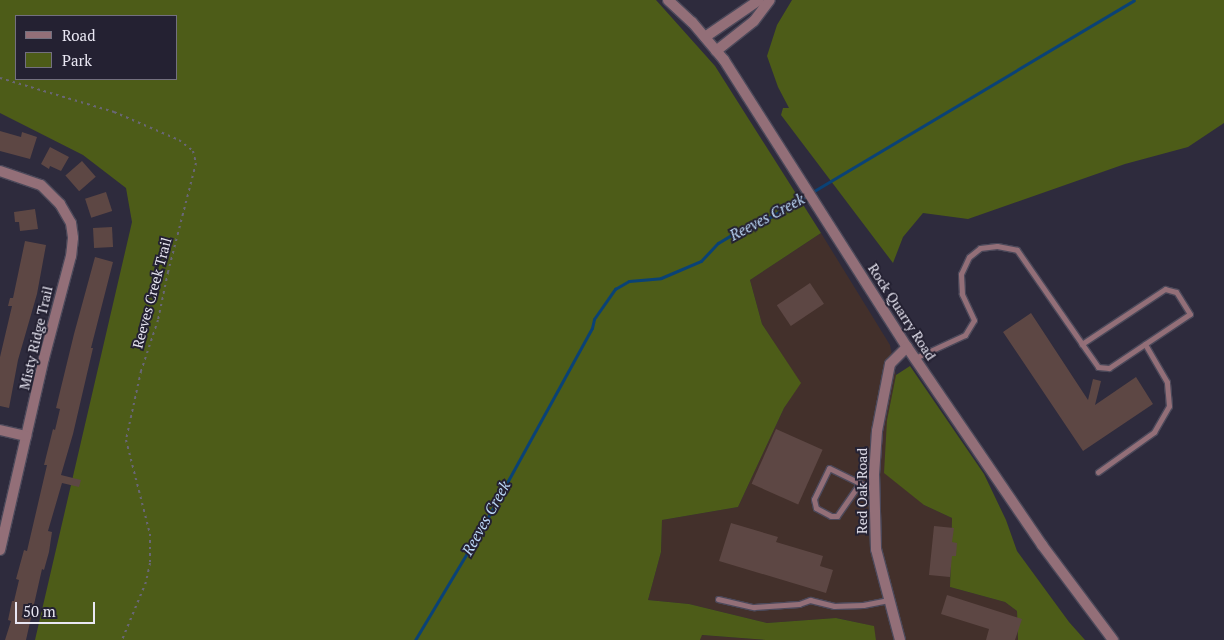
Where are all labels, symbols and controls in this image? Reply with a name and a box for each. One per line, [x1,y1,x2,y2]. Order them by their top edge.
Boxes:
legend [15,15,178,80]
text: Road [62,25,95,45]
text: Park [62,50,92,70]
water label: Reeves Creek [726,190,808,244]
street label: Reeves Creek Trail [129,236,175,350]
street label: Rock Quarry Road [865,261,939,363]
street label: Misty Ridge Trail [16,285,56,391]
street label: Red Oak Road [854,448,870,534]
water label: Reeves Creek [458,478,514,558]
scale bar [18,592,98,624]
text: 50 m [23,601,56,621]

